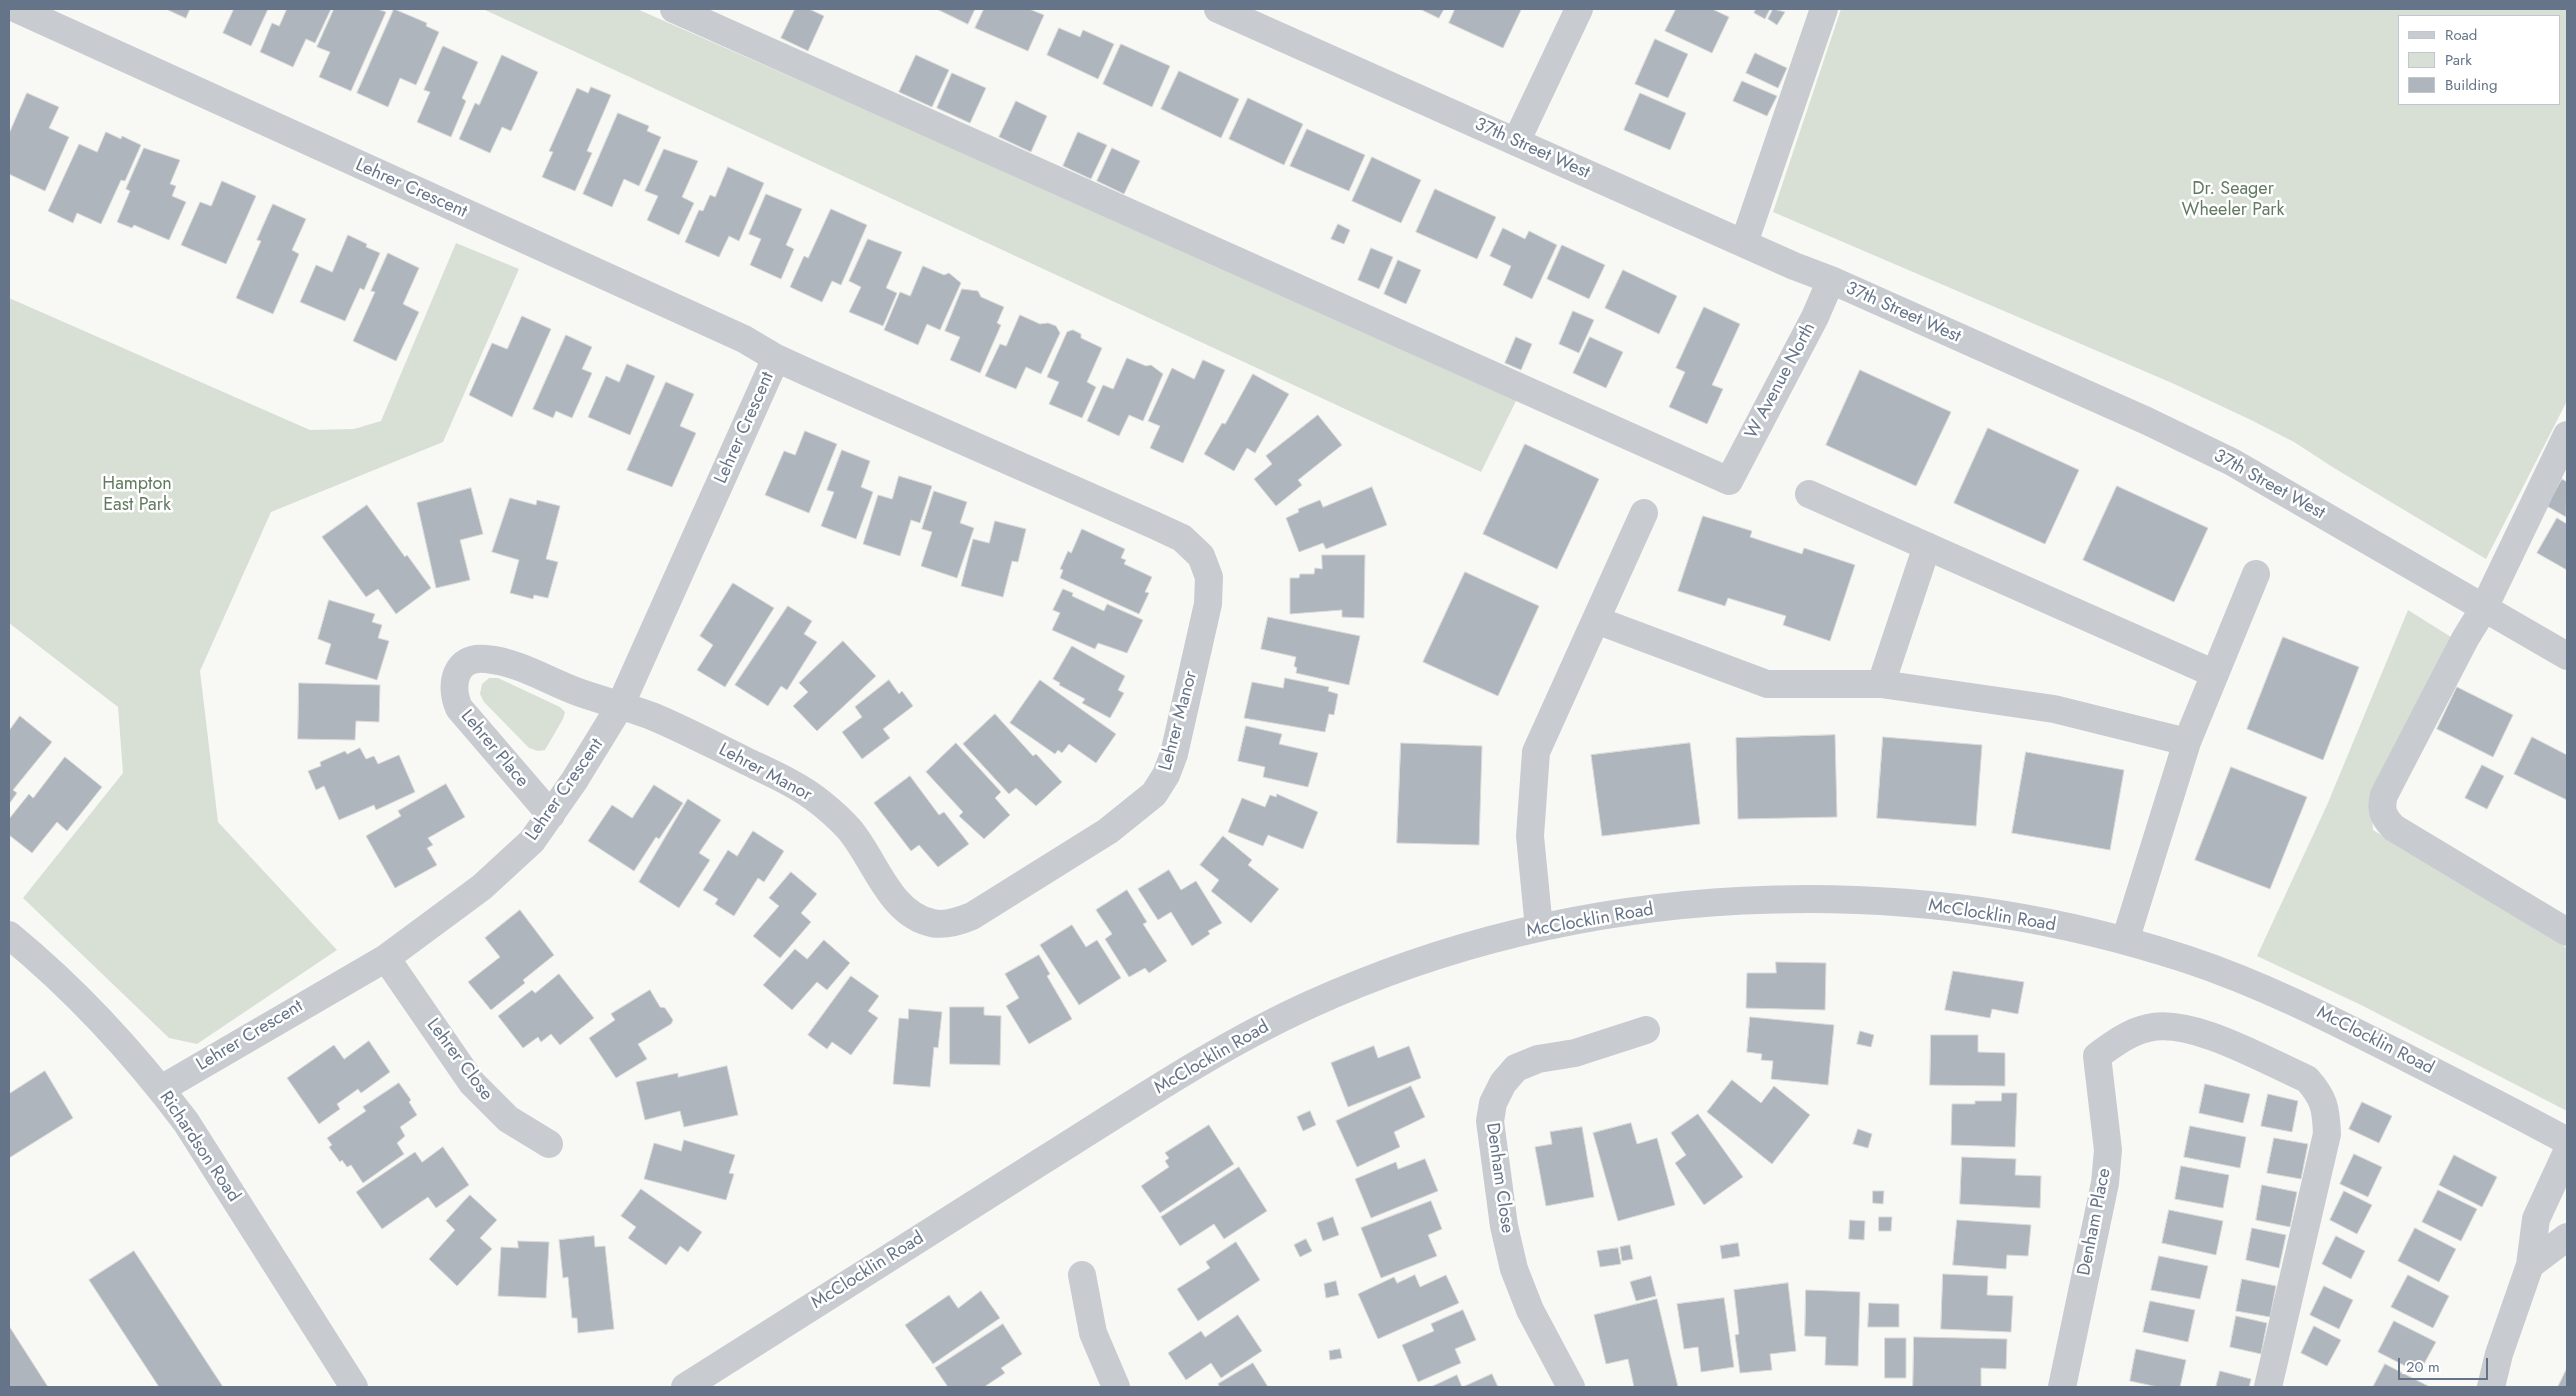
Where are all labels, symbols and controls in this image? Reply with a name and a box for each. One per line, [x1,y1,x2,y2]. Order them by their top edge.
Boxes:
legend [2398,15,2561,105]
text: Road [2445,24,2477,46]
text: Park [2445,49,2472,71]
text: Building [2445,74,2497,96]
street label: 37th Street West [1471,114,1593,184]
street label: Lehrer Crescent [352,155,470,223]
park label: Dr. Seager Wheeler Park [2182,179,2284,222]
street label: 37th Street West [1842,278,1964,348]
street label: W Avenue North [1741,319,1821,443]
street label: Lehrer Crescent [711,369,779,487]
street label: 37th Street West [2210,446,2328,524]
park label: Hampton East Park [102,474,172,516]
street label: Lehrer Manor [1155,669,1203,773]
street label: Lehrer Place [455,706,533,792]
street label: Lehrer Crescent [522,735,608,845]
street label: Lehrer Manor [715,739,815,807]
street label: McClocklin Road [1927,895,2057,937]
street label: McClocklin Road [1525,899,1655,943]
street label: Lehrer Crescent [193,996,307,1076]
street label: McClocklin Road [2313,1002,2437,1080]
street label: Lehrer Close [421,1015,497,1105]
street label: McClocklin Road [1151,1017,1273,1099]
street label: Richardson Road [154,1088,244,1206]
street label: Denham Close [1481,1121,1517,1235]
street label: Denham Place [2074,1166,2116,1278]
street label: McClocklin Road [808,1228,928,1314]
scale bar [2401,1348,2491,1380]
text: 20 m [2406,1356,2440,1378]

